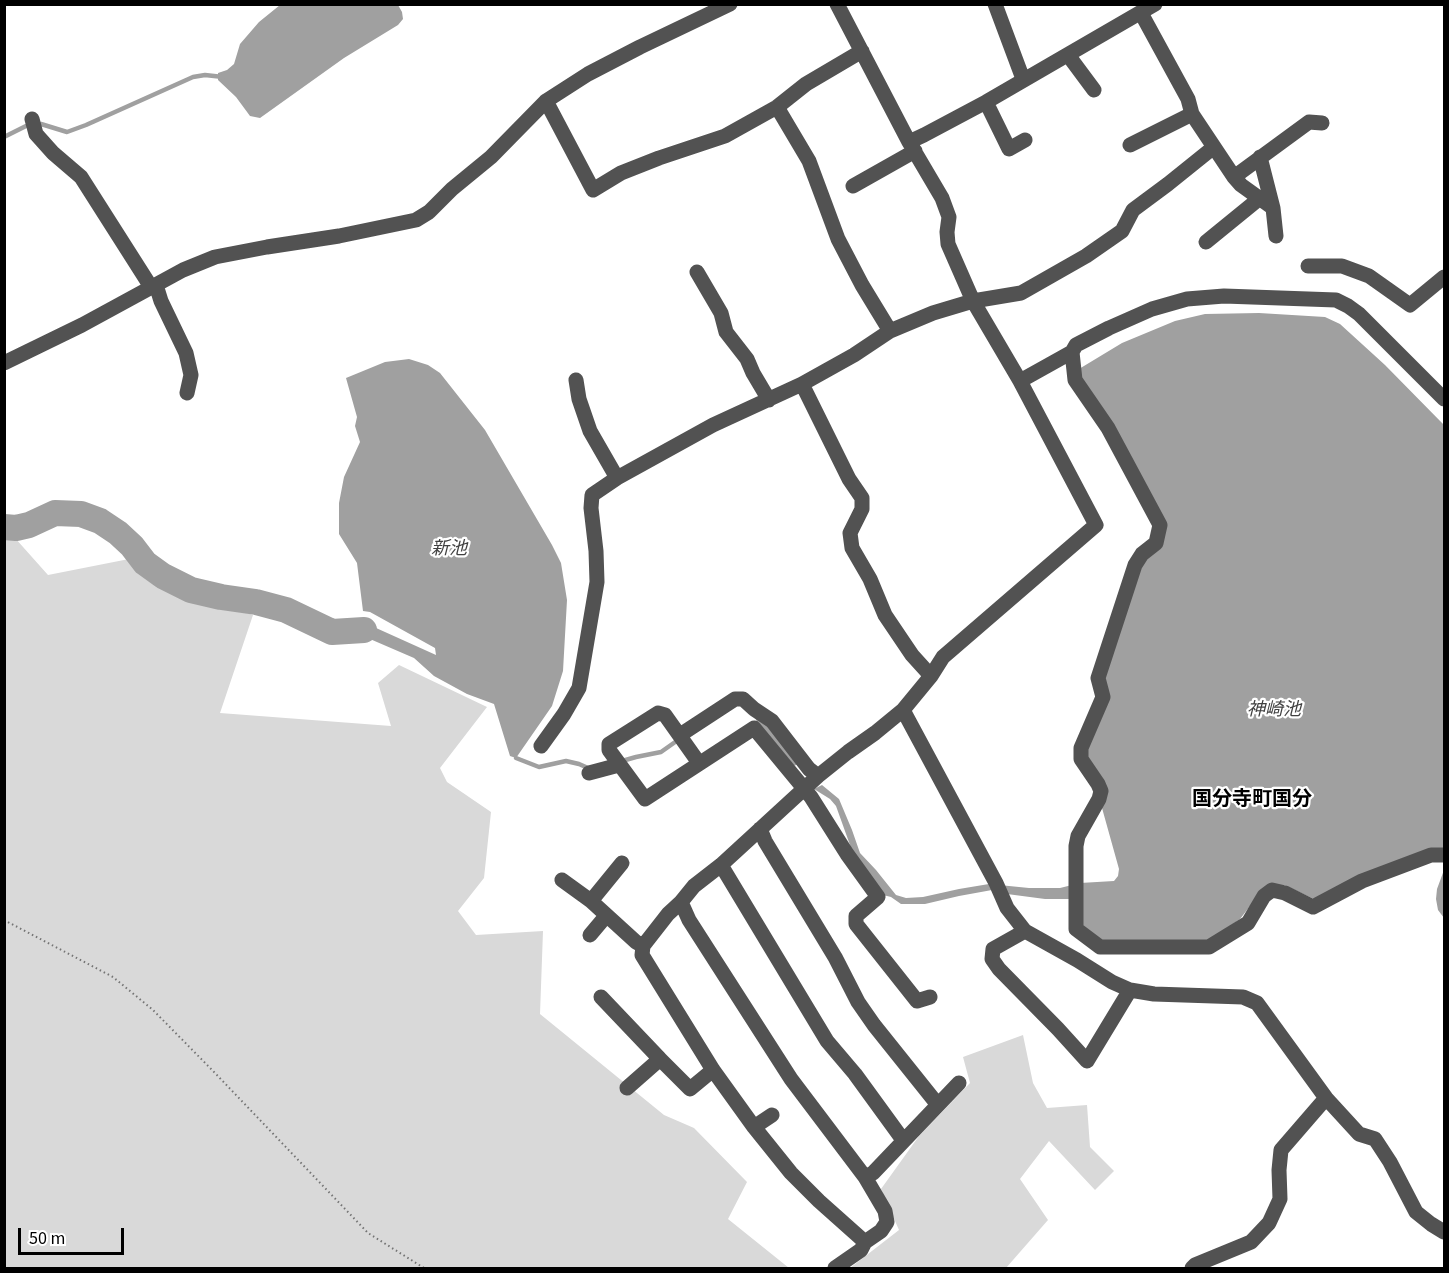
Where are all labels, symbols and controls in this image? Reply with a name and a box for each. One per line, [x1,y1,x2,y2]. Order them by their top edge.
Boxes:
water label: 新池 [431,539,467,561]
water label: 神崎池 [1247,700,1301,722]
district label: 国分寺町国分 [1192,789,1312,813]
scale bar [21,1216,128,1254]
text: 50 m [29,1226,65,1251]

